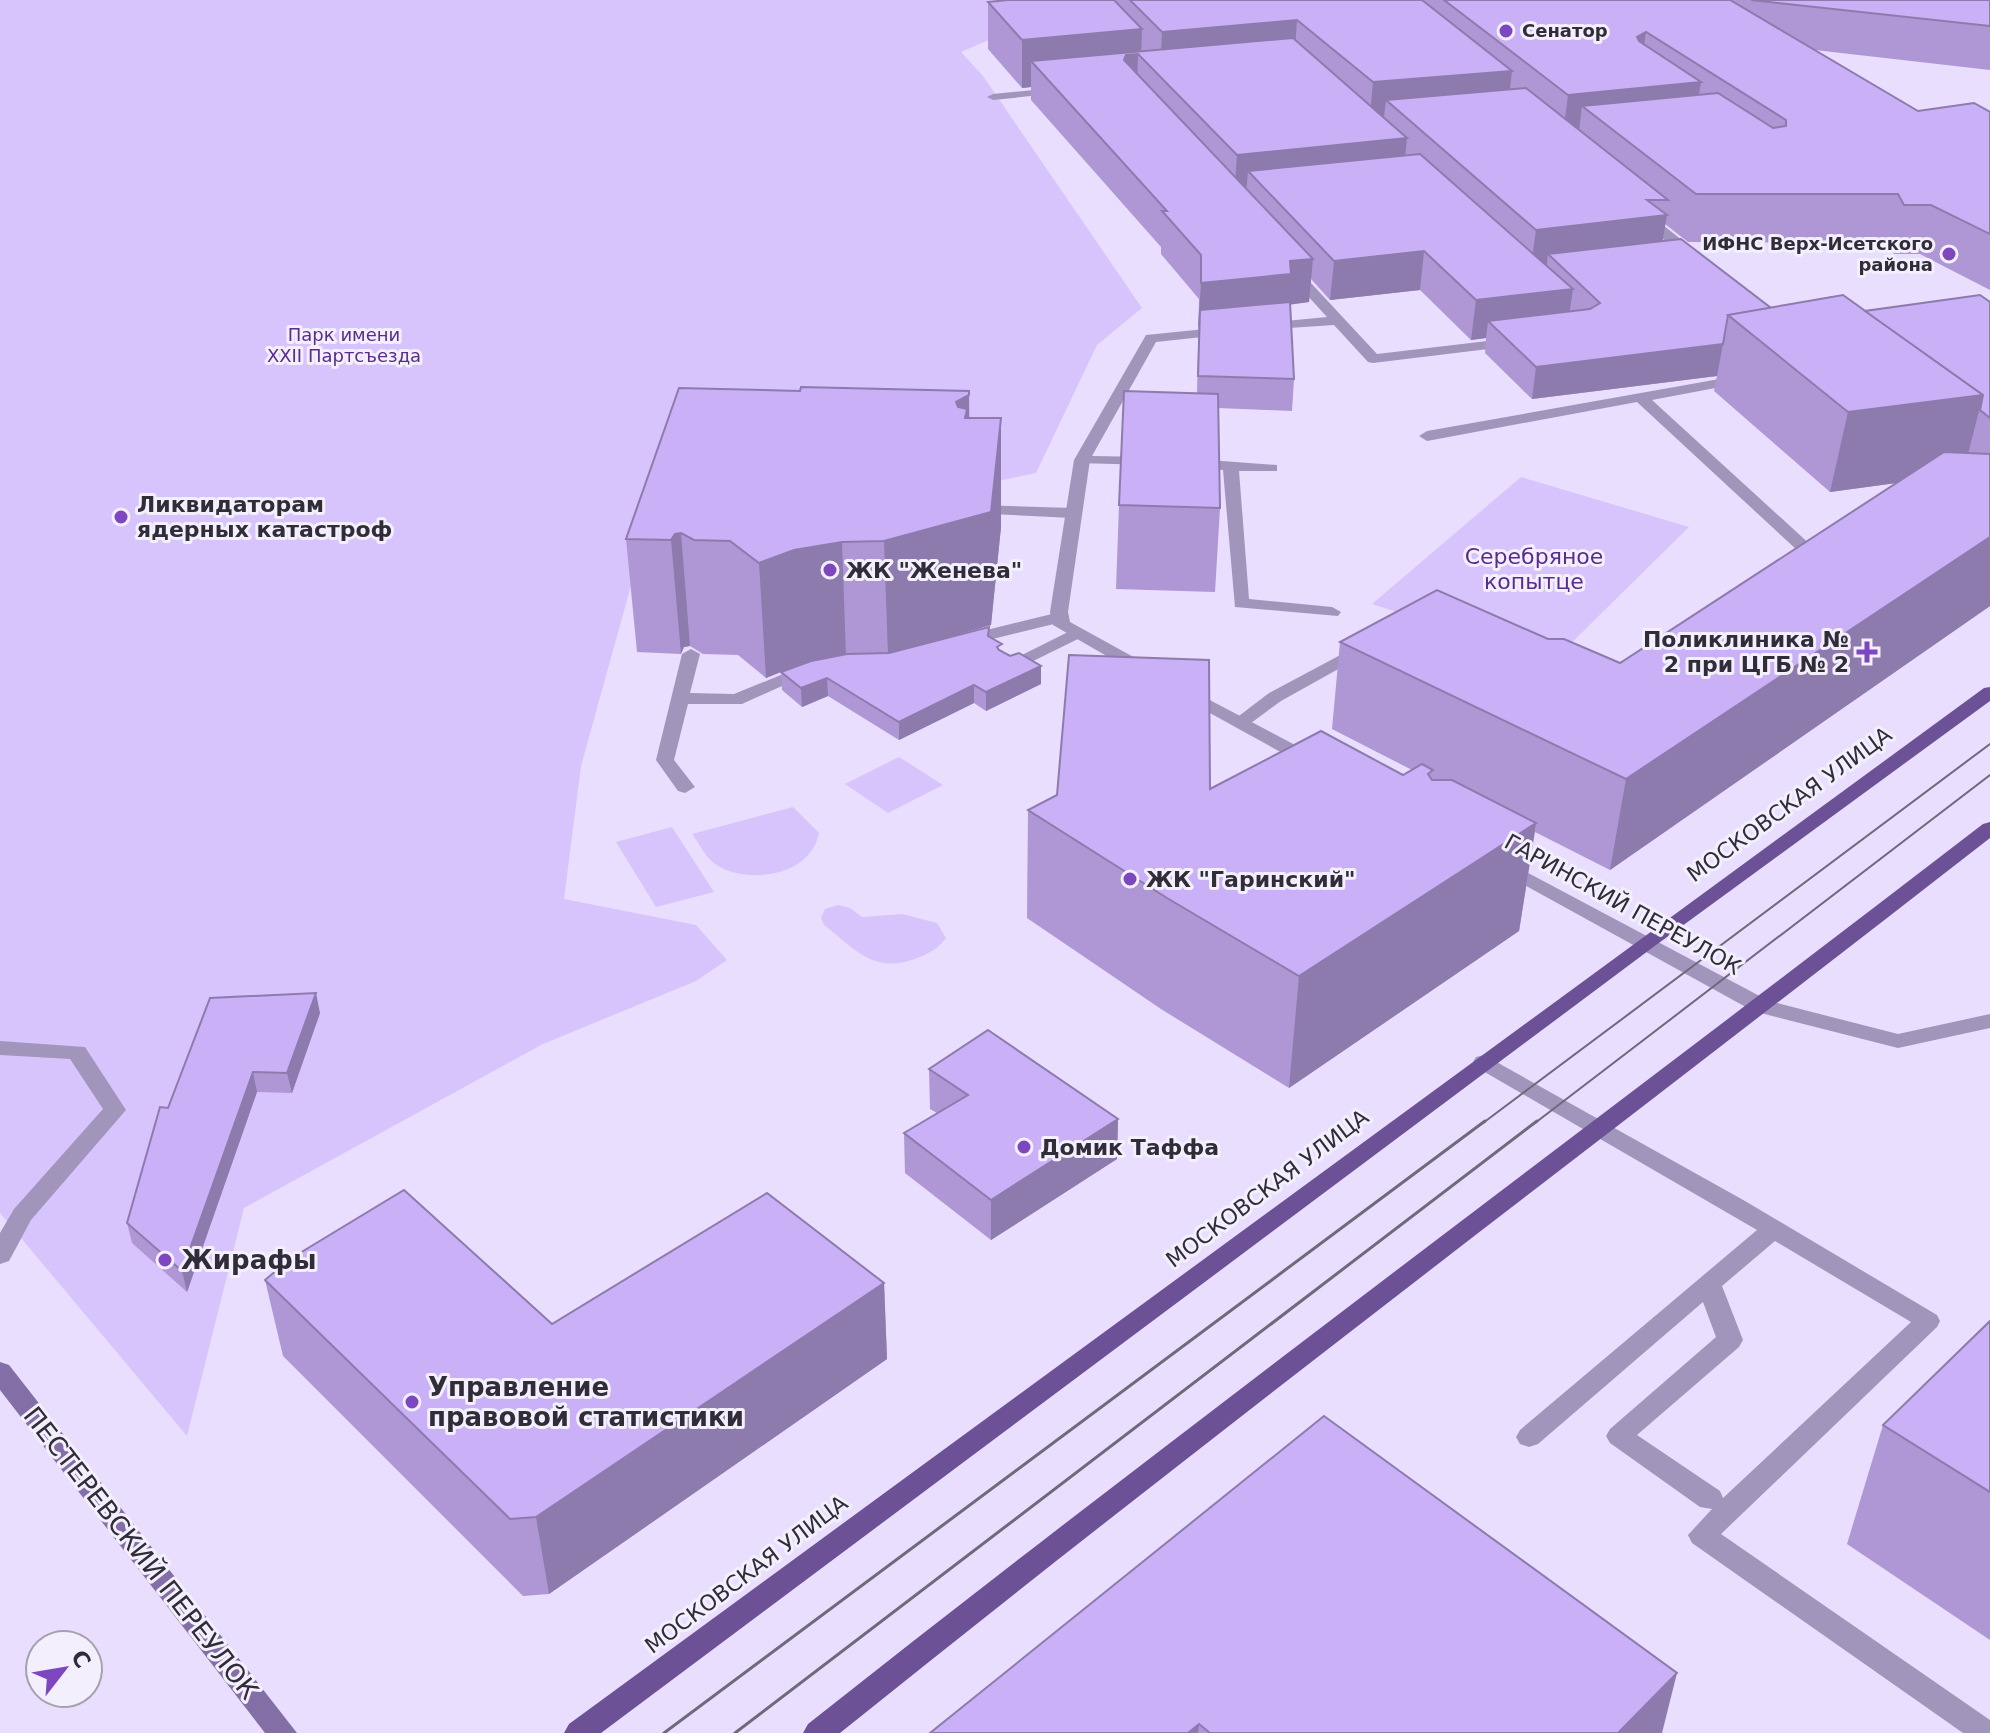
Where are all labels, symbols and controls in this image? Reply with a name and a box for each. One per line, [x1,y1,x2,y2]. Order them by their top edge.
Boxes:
place label: Сенатор [1522,20,1608,41]
marker: Сенатор [1497,22,1515,40]
place label: ИФНС Верх-Исетского района [1702,233,1933,275]
marker: ИФНС Верх-Исетского района [1940,245,1958,263]
park label: Парк имени XXII Партсъезда [267,324,421,366]
place label: Ликвидаторам ядерных катастроф [137,492,392,542]
marker: Ликвидаторам ядерных катастроф [112,508,130,526]
park label: Серебряное копытце [1465,544,1603,594]
place label: ЖК "Женева" [846,558,1022,583]
marker: ЖК "Женева" [821,561,839,579]
place label: Поликлиника № 2 при ЦГБ № 2 [1643,627,1849,677]
marker: Поликлиника № 2 при ЦГБ № 2 [1856,641,1878,663]
street label: МОСКОВСКАЯ УЛИЦА [1682,722,1896,887]
street label: ГАРИНСКИЙ ПЕРЕУЛОК [1500,829,1746,980]
place label: ЖК "Гаринский" [1146,867,1356,892]
marker: ЖК "Гаринский" [1121,870,1139,888]
street label: МОСКОВСКАЯ УЛИЦА [1161,1104,1373,1273]
place label: Домик Таффа [1040,1135,1219,1160]
marker: Домик Таффа [1015,1138,1033,1156]
place label: Жирафы [181,1245,317,1275]
marker: Жирафы [156,1251,174,1269]
place label: Управление правовой статистики [428,1372,744,1432]
marker: Управление правовой статистики [403,1393,421,1411]
street label: ПЕСТЕРЕВСКИЙ ПЕРЕУЛОК [17,1401,265,1705]
street label: МОСКОВСКАЯ УЛИЦА [640,1490,852,1659]
north arrow [24,1629,104,1709]

